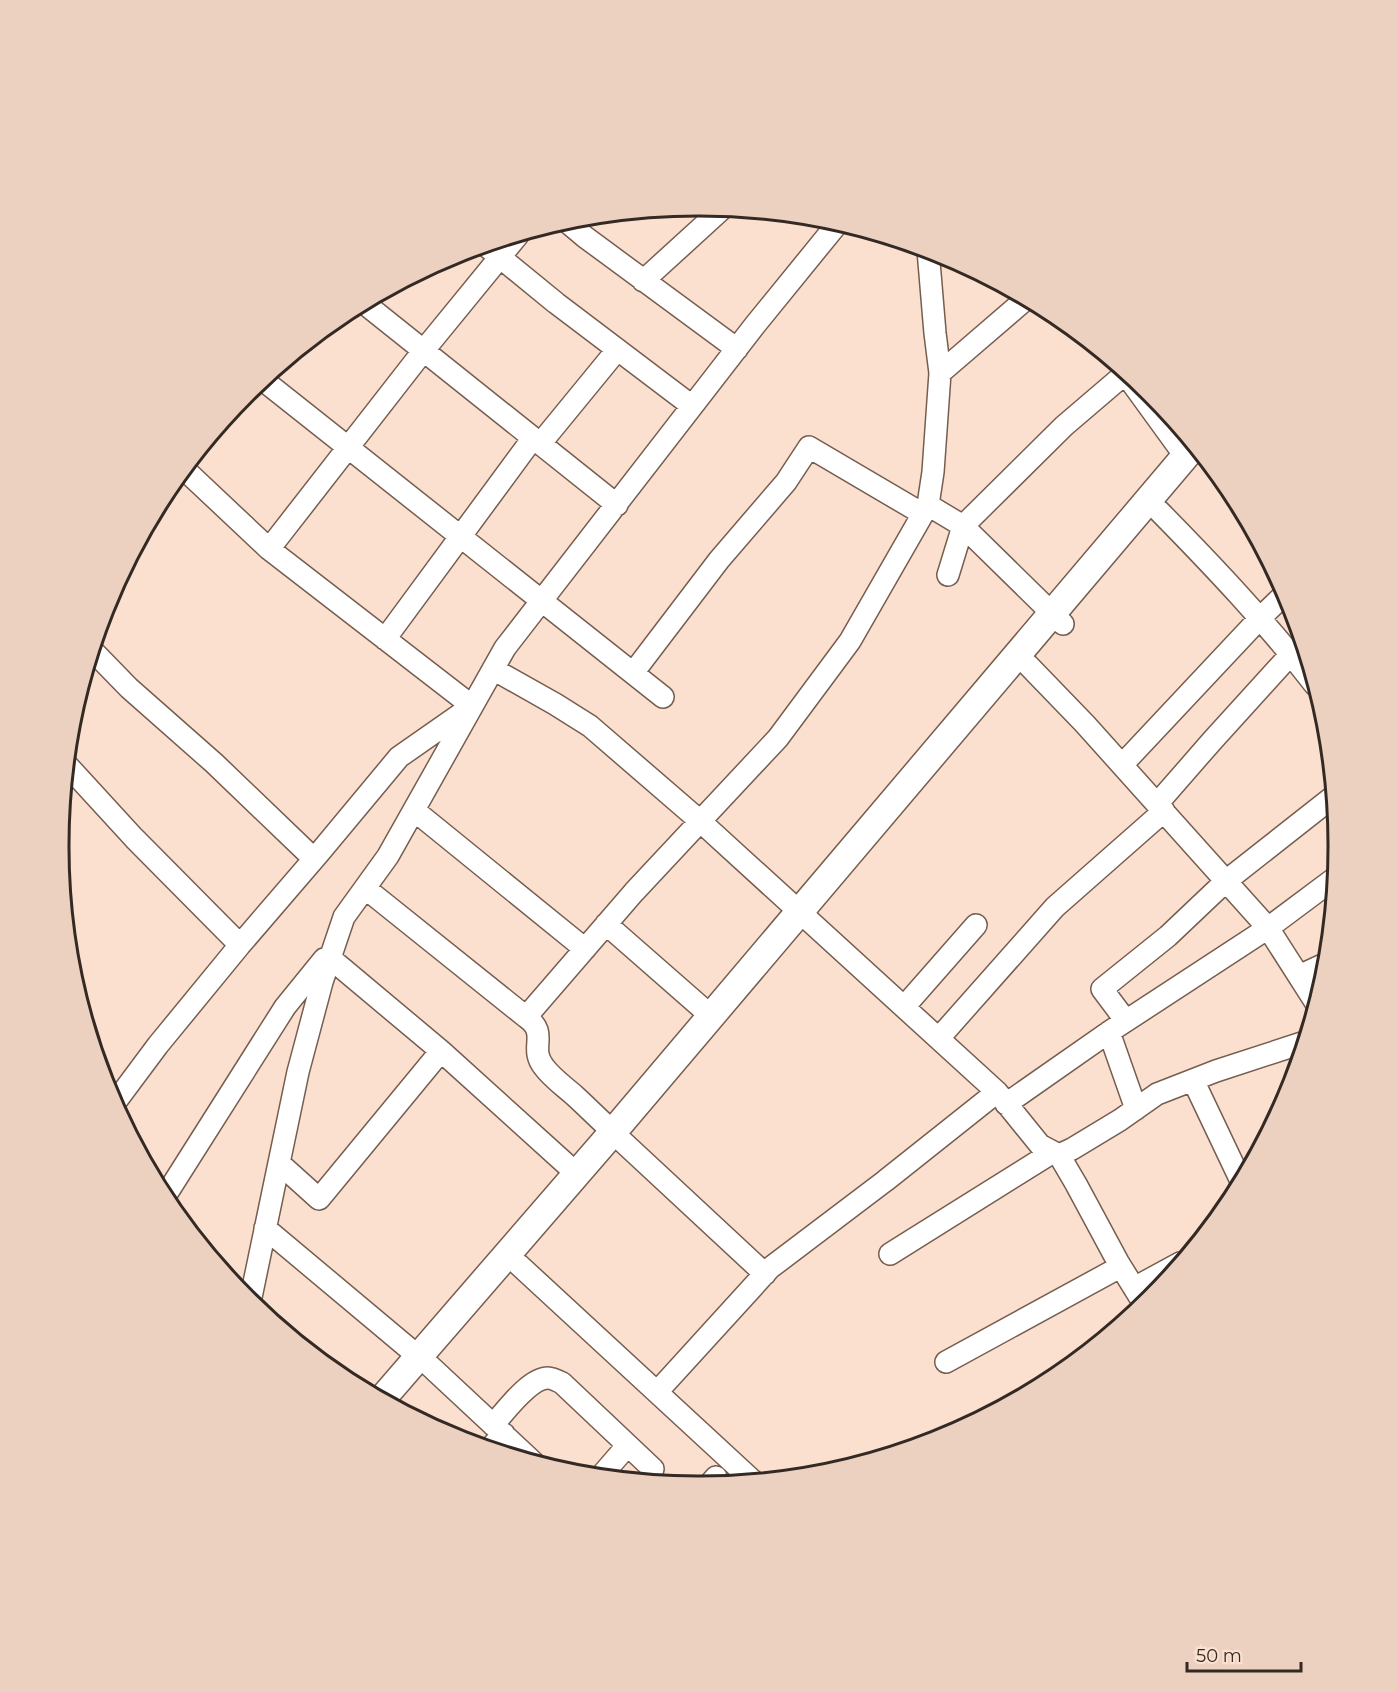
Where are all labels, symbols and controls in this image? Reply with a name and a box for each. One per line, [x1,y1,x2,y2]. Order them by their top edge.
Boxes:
scale bar [1187,1635,1301,1673]
text: 50 m [1196,1645,1242,1667]

